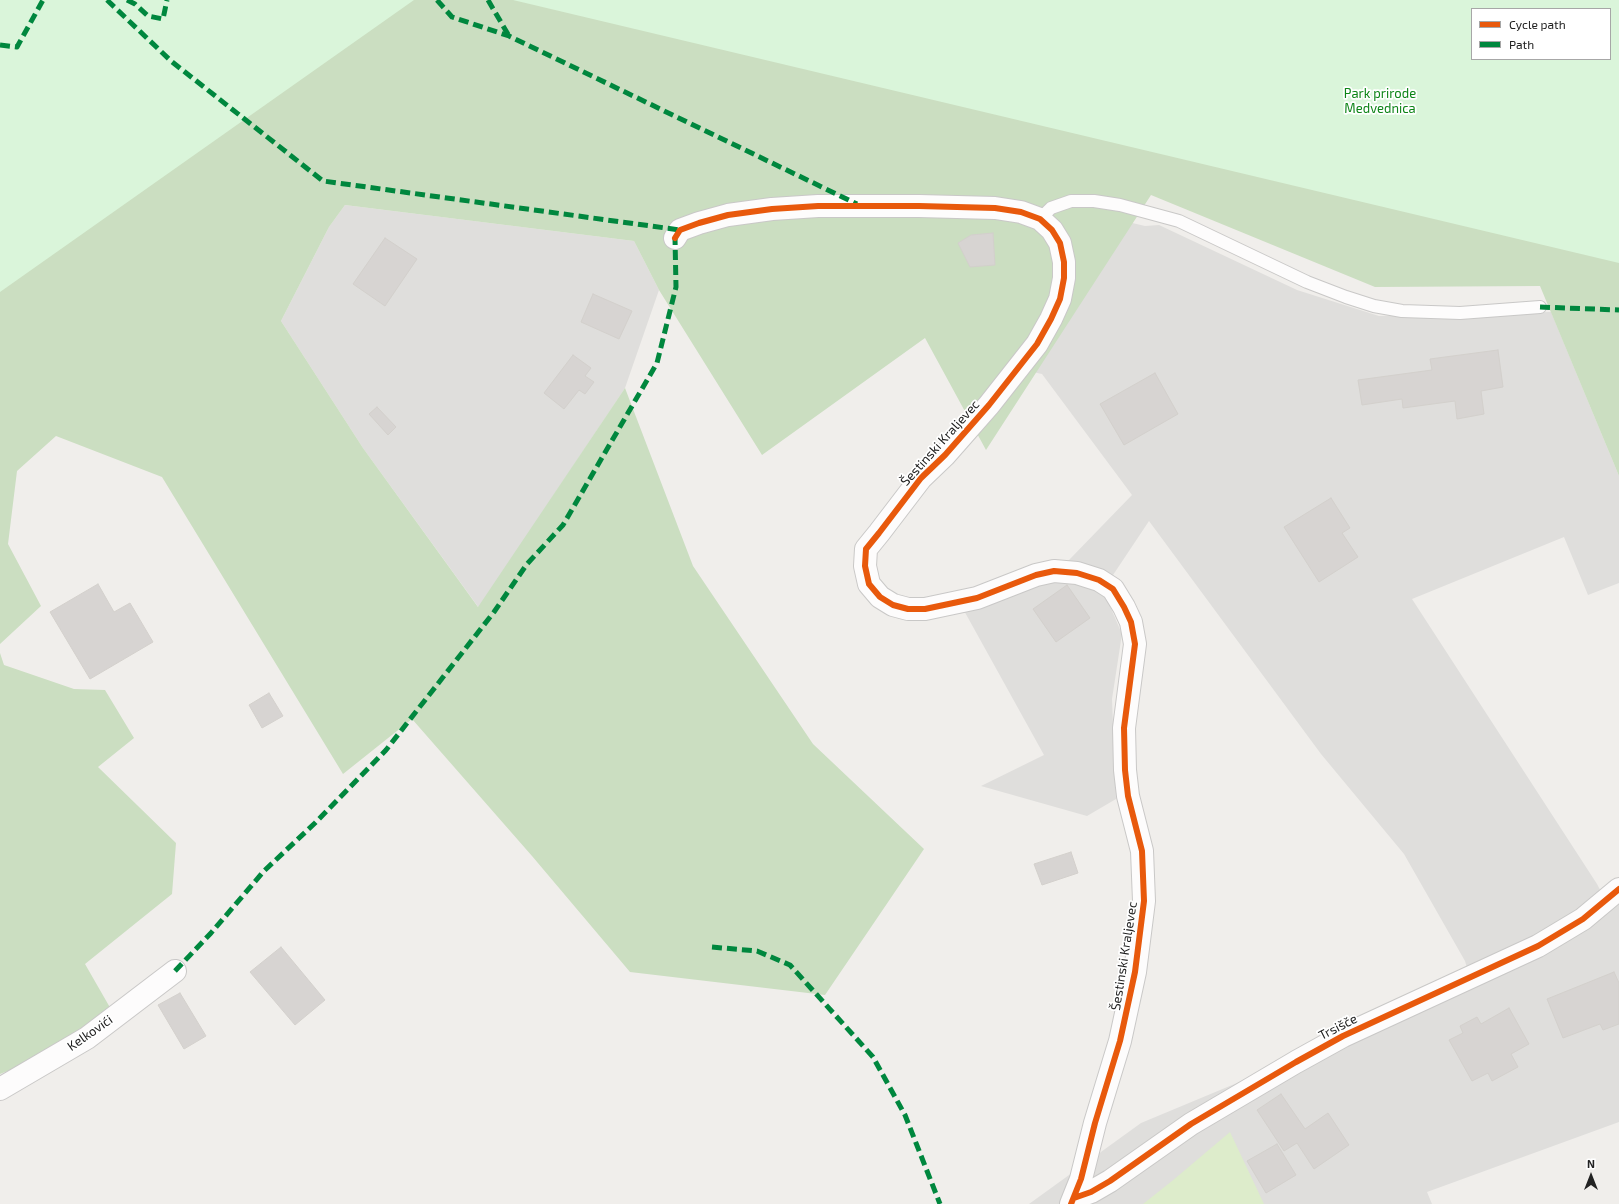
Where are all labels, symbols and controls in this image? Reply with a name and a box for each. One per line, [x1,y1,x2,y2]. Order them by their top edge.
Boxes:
legend [1471,8,1611,60]
text: Cycle path [1509,17,1566,31]
text: Path [1509,37,1534,51]
park label: Park prirode Medvednica [1344,86,1416,117]
street label: Šestinski Kraljevec [897,397,983,489]
street label: Šestinski Kraljevec [1108,900,1140,1012]
street label: Trsišče [1316,1011,1360,1043]
street label: Kelkovići [64,1012,116,1054]
north arrow [1571,1156,1611,1196]
text: N [1587,1157,1595,1170]

